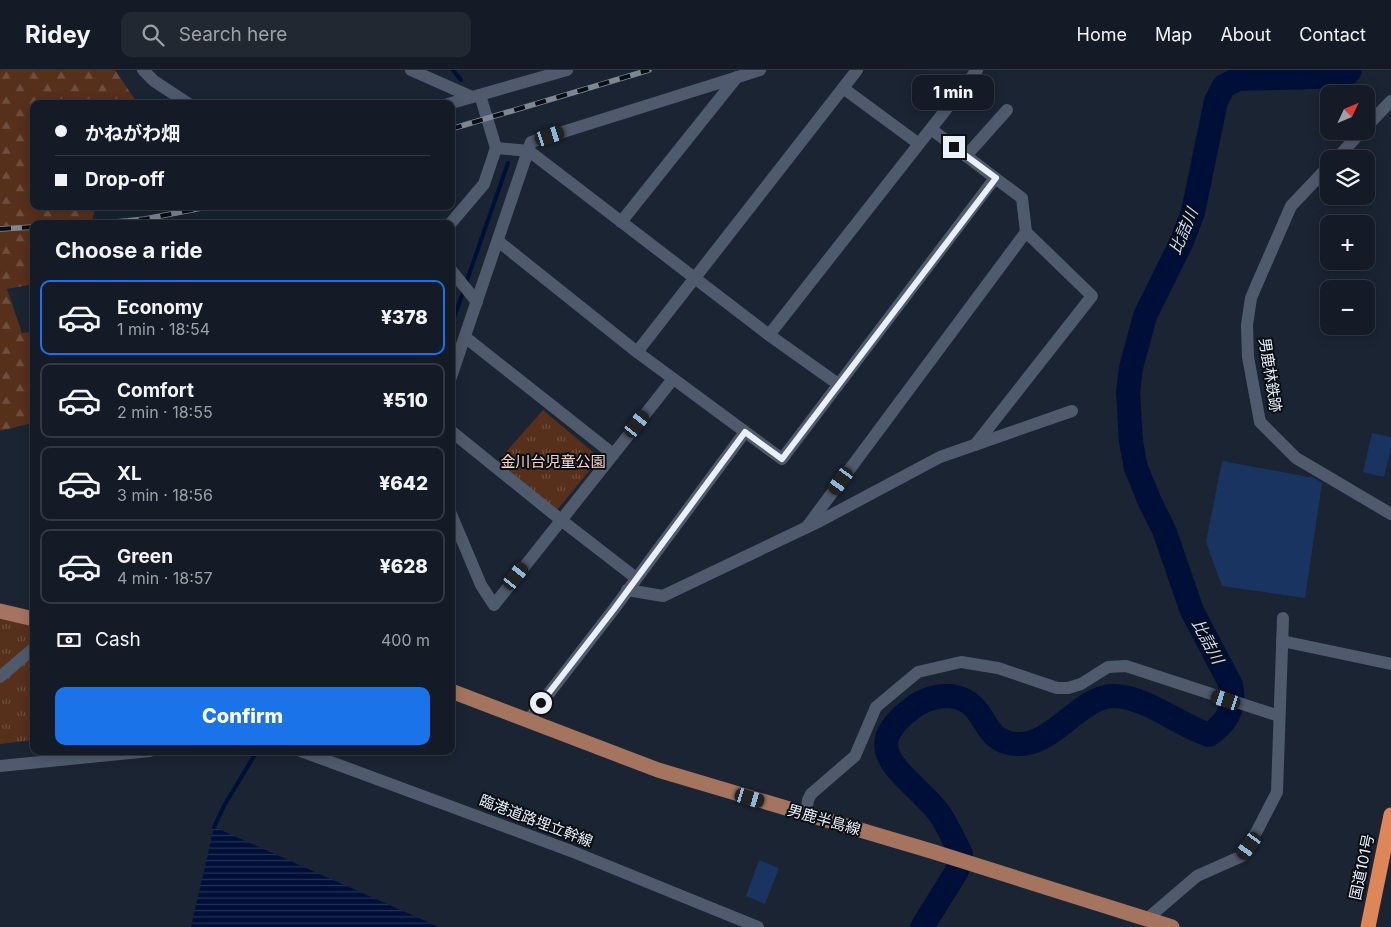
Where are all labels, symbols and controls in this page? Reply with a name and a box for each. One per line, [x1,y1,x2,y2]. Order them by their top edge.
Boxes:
search box [121,12,471,57]
text: Ridey [25,20,91,49]
icon: search [139,21,167,49]
text: Search here [179,23,287,46]
text: Home [1077,24,1127,45]
text: Map [1155,24,1192,45]
text: About [1220,24,1271,45]
text: Contact [1299,24,1366,45]
callout: 1 min [913,75,995,110]
text: 1 min [933,82,973,102]
north arrow [1320,85,1375,140]
map controls [1320,85,1375,335]
text: かねがわ畑 [85,122,180,145]
car [533,124,566,148]
route end [943,136,965,158]
button: layers [1320,150,1375,205]
text: Drop-off [85,168,165,191]
water label: 比詰川 [1164,203,1202,257]
button: + [1320,215,1375,270]
text: Choose a ride [55,237,203,263]
button: − [1320,280,1375,335]
icon: car [57,295,102,340]
text: Economy [117,296,203,319]
text: ¥378 [381,306,428,329]
text: 1 min · 18:54 [117,319,210,339]
street label: 男鹿林鉄跡 [1255,336,1286,413]
icon: car [57,378,102,423]
text: Comfort [117,379,194,402]
text: ¥510 [383,389,428,412]
text: 2 min · 18:55 [117,402,213,422]
car [621,408,652,440]
park label: 金川台児童公園 [500,452,606,471]
icon: car [57,461,102,506]
text: XL [117,462,142,485]
car [826,464,855,498]
text: ¥642 [379,472,428,495]
text: 3 min · 18:56 [117,485,213,505]
icon: car [57,544,102,589]
text: Green [117,545,173,568]
text: ¥628 [380,555,428,578]
car [500,560,531,592]
text: 4 min · 18:57 [117,568,213,588]
water label: 比詰川 [1188,615,1229,669]
icon: cash [55,626,83,654]
text: Cash [95,628,141,651]
text: 400 m [381,630,430,650]
button: Confirm [55,687,430,745]
car [1209,688,1242,712]
route start [530,692,552,714]
car [733,786,766,810]
street label: 臨港道路埋立幹線 [477,790,596,851]
street label: 男鹿半島線 [785,800,863,839]
car [1234,829,1263,863]
street label: 国道101号 [1345,832,1378,901]

